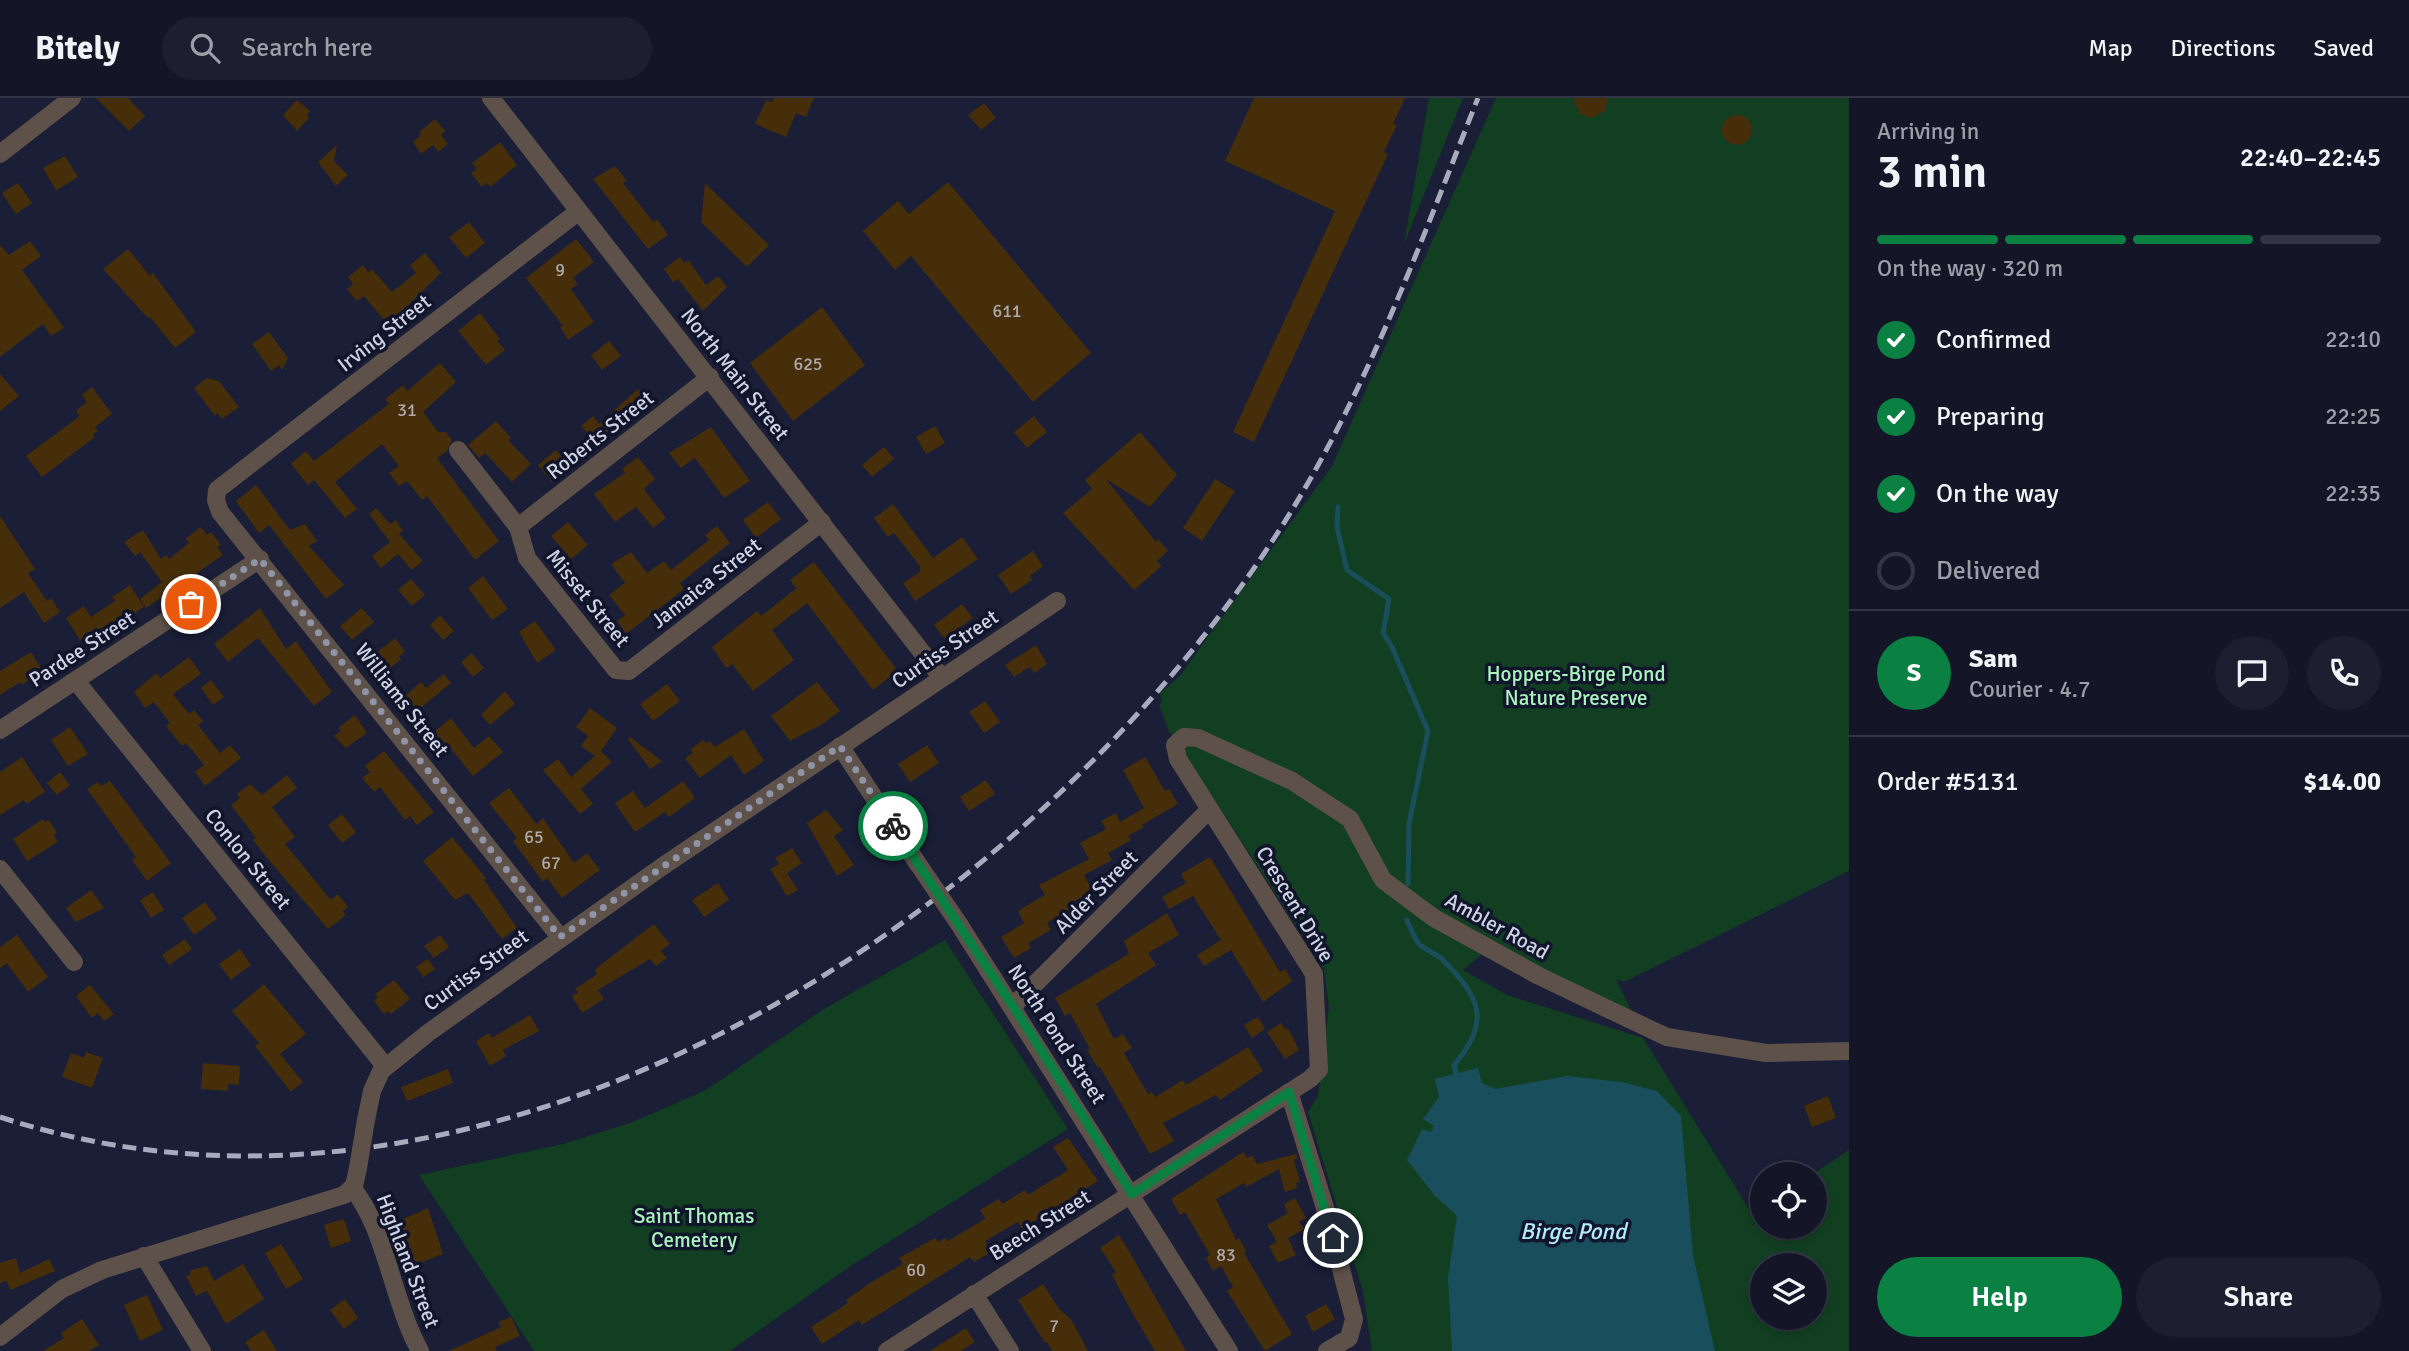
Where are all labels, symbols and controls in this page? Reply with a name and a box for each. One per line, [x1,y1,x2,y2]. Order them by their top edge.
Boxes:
search box [162,17,652,80]
text: Bitely [35,28,120,69]
icon: search [186,29,224,67]
text: Search here [242,32,373,64]
text: Map [2088,33,2133,63]
text: Directions [2171,33,2276,63]
text: Saved [2314,33,2374,63]
text: Arriving in [1877,117,1979,146]
text: 22:40–22:45 [2240,142,2381,174]
text: 3 min [1877,144,1987,200]
text: On the way · 320 m [1877,254,2063,283]
house number: 9 [555,259,565,281]
street label: Irving Street [332,288,436,378]
house number: 611 [992,300,1022,322]
street label: North Main Street [675,303,795,445]
icon: check [1877,321,1915,359]
text: Confirmed [1936,324,2051,356]
text: 22:10 [2325,325,2381,354]
house number: 625 [793,353,823,375]
street label: Roberts Street [541,385,659,485]
icon: check [1877,398,1915,436]
house number: 31 [397,399,417,421]
text: Preparing [1936,401,2044,433]
text: 22:25 [2325,402,2381,431]
icon: check [1877,475,1915,513]
text: On the way [1936,478,2059,510]
text: 22:35 [2325,479,2381,508]
street label: Jamaica Street [646,532,766,634]
street label: Misset Street [541,544,635,652]
text: Delivered [1936,555,2041,587]
pin [161,574,221,634]
icon: bag [172,585,210,623]
street label: Curtiss Street [887,604,1003,694]
street label: Pardee Street [24,605,140,693]
button: chat [2215,636,2289,710]
button: phone [2307,636,2381,710]
street label: Williams Street [350,638,454,762]
text: Sam [1969,643,2018,675]
text: S [1907,657,1921,689]
park label: Hoppers-Birge Pond Nature Preserve [1486,661,1666,711]
text: Courier · 4.7 [1969,675,2090,704]
text: Order #5131 [1877,766,2018,798]
text: $14.00 [2303,766,2381,798]
courier [858,791,928,861]
street label: Conlon Street [199,803,297,915]
icon: bike [874,807,912,845]
house number: 65 [524,826,544,848]
street label: Crescent Drive [1250,841,1340,967]
street label: Alder Street [1049,845,1143,939]
house number: 67 [541,852,561,874]
street label: Ambler Road [1441,887,1553,965]
street label: Curtiss Street [419,923,533,1017]
street label: North Pond Street [1002,959,1112,1109]
map controls [1750,1162,1827,1330]
button: locate [1750,1162,1827,1239]
street label: Beech Street [985,1184,1095,1266]
street label: Highland Street [371,1190,445,1332]
park label: Saint Thomas Cemetery [634,1203,754,1253]
pin [1303,1208,1363,1268]
water label: Birge Pond [1520,1217,1629,1246]
icon: home [1314,1219,1352,1257]
house number: 83 [1216,1244,1236,1266]
button: layers [1750,1253,1827,1330]
button: Help [1877,1257,2122,1337]
button: Share [2136,1257,2381,1337]
house number: 60 [906,1259,926,1281]
house number: 7 [1049,1315,1059,1337]

